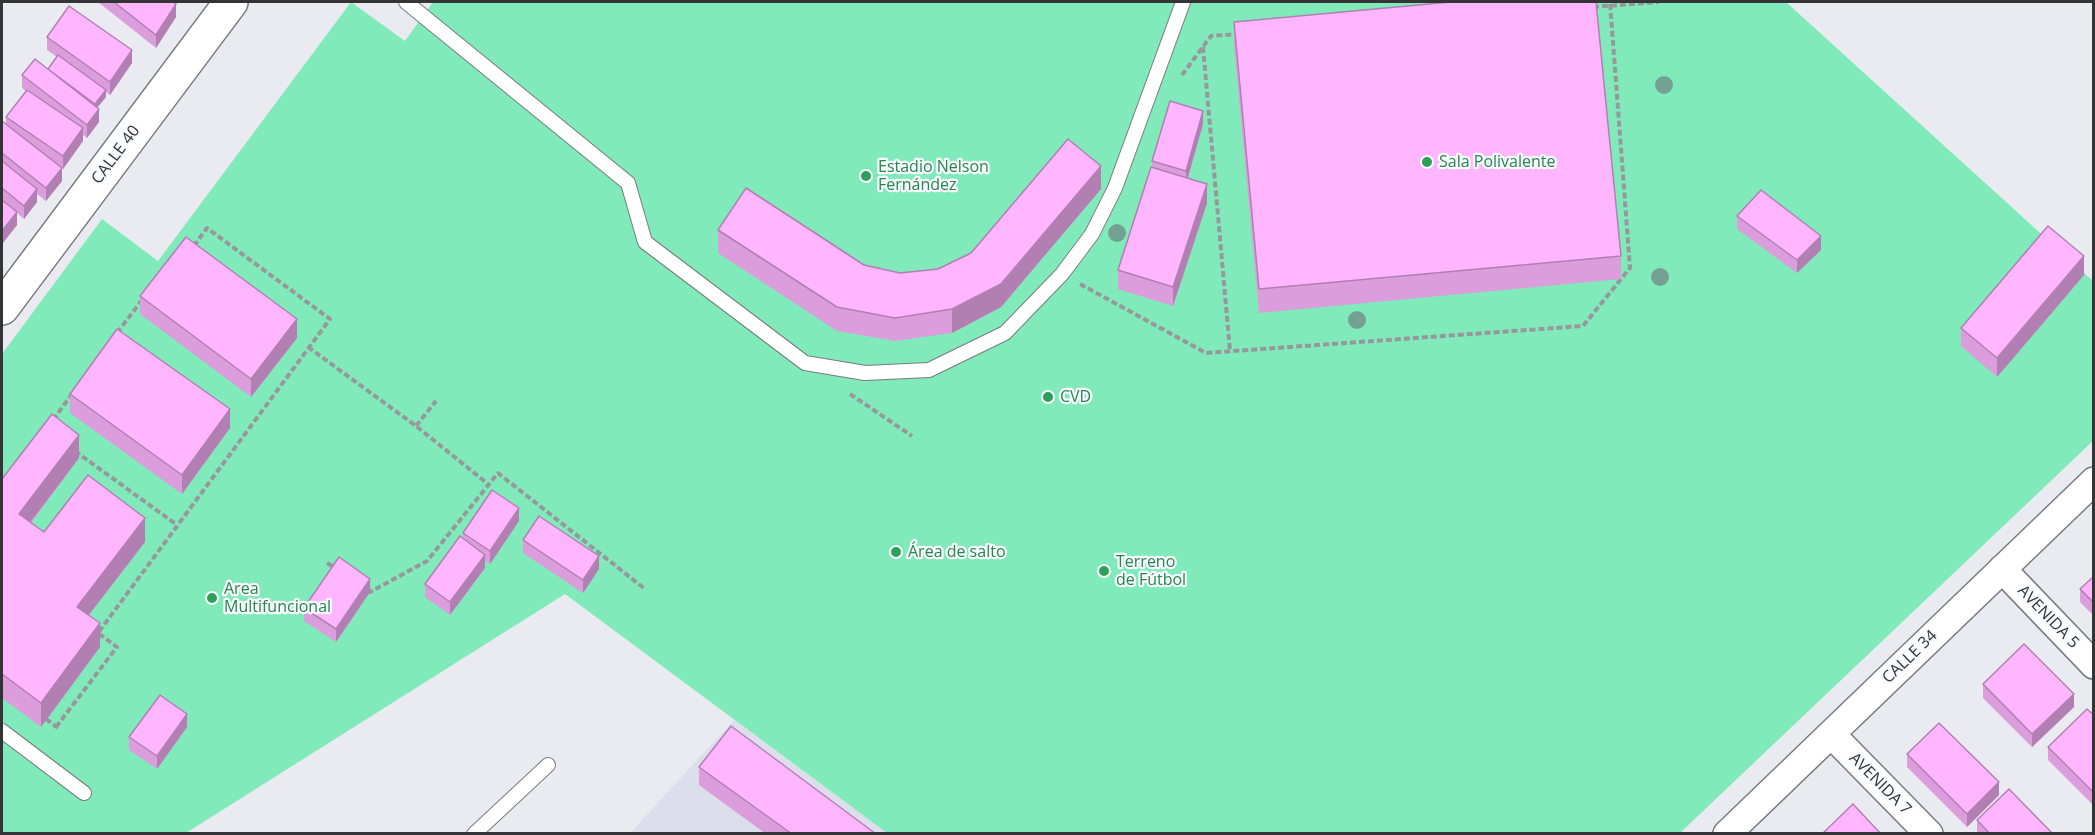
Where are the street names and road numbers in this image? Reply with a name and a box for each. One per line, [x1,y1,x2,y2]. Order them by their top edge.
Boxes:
street label: CALLE 40 [88,122,144,188]
street label: AVENIDA 5 [2013,582,2083,652]
street label: CALLE 34 [1879,626,1941,688]
street label: AVENIDA 7 [1845,749,1915,819]

